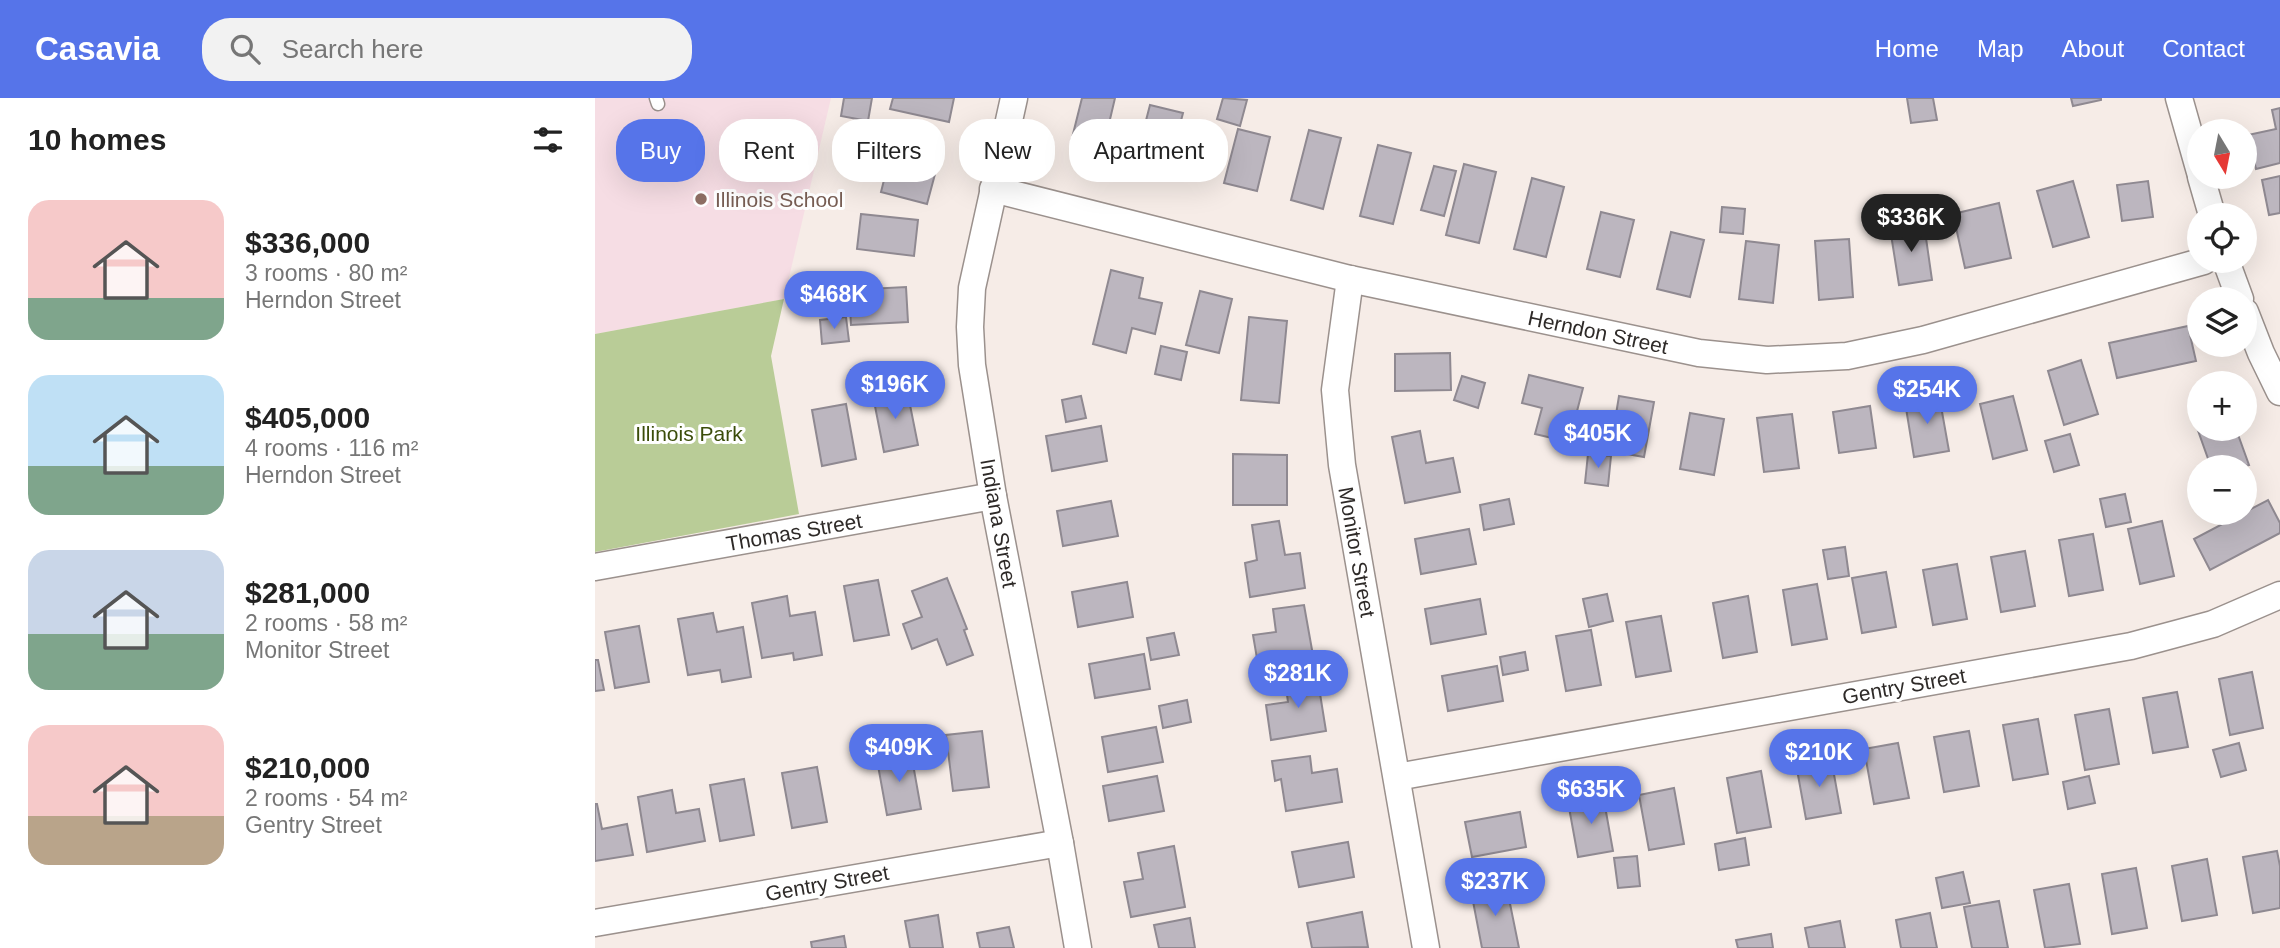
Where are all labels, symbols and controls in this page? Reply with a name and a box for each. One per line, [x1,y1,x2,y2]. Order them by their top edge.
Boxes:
search box [202,18,692,81]
text: Casavia [35,30,160,67]
icon: search [226,30,264,68]
text: Search here [282,34,423,64]
text: Home [1875,35,1939,62]
text: Map [1977,35,2024,62]
text: About [2062,35,2124,62]
text: Contact [2162,35,2245,62]
chip: Buy [616,119,705,182]
chip: Rent [719,119,818,182]
chip: Filters [832,119,945,182]
chip: New [959,119,1055,182]
chip: Apartment [1069,119,1228,182]
north arrow [2187,119,2257,189]
map controls [2187,119,2257,525]
icon: filters [529,121,567,159]
text: 10 homes [28,123,166,156]
place label: Illinois School [715,188,843,211]
marker: Illinois School [693,191,709,207]
pin: $336K [1862,194,1960,254]
button: locate [2187,203,2257,273]
text: $336K [1877,204,1945,230]
text: $336,000 [245,226,370,259]
icon: home [84,228,168,312]
text: 3 rooms · 80 m² [245,260,407,286]
pin: $468K [785,272,883,331]
text: $468K [800,281,868,307]
text: Herndon Street [245,287,401,313]
button: layers [2187,287,2257,357]
street label: Herndon Street [1526,306,1670,358]
pin: $196K [846,362,944,421]
pin: $254K [1878,366,1976,426]
text: $196K [861,371,929,397]
button: + [2187,371,2257,441]
text: $254K [1893,376,1961,402]
text: $405,000 [245,401,370,434]
icon: home [84,403,168,487]
pin: $405K [1549,410,1647,470]
text: $405K [1564,420,1632,446]
park label: Illinois Park [635,422,743,445]
text: 4 rooms · 116 m² [245,435,418,461]
button: − [2187,455,2257,525]
street label: Indiana Street [976,457,1022,590]
text: Herndon Street [245,462,401,488]
street label: Monitor Street [1334,485,1380,619]
street label: Thomas Street [724,509,864,555]
text: $281,000 [245,576,370,609]
icon: home [84,578,168,662]
text: 2 rooms · 58 m² [245,610,407,636]
text: Monitor Street [245,637,389,663]
pin: $281K [1249,650,1347,710]
text: $281K [1264,660,1332,686]
street label: Gentry Street [1841,664,1968,708]
pin: $409K [850,724,948,784]
pin: $210K [1770,730,1868,789]
text: $409K [865,734,933,760]
text: $210K [1785,739,1853,765]
text: $210,000 [245,751,370,784]
icon: home [84,753,168,837]
pin: $635K [1542,766,1640,826]
text: $635K [1557,776,1625,802]
text: 2 rooms · 54 m² [245,785,407,811]
text: Gentry Street [245,812,382,838]
pin: $237K [1446,858,1544,918]
street label: Gentry Street [764,861,891,905]
text: $237K [1461,868,1529,894]

